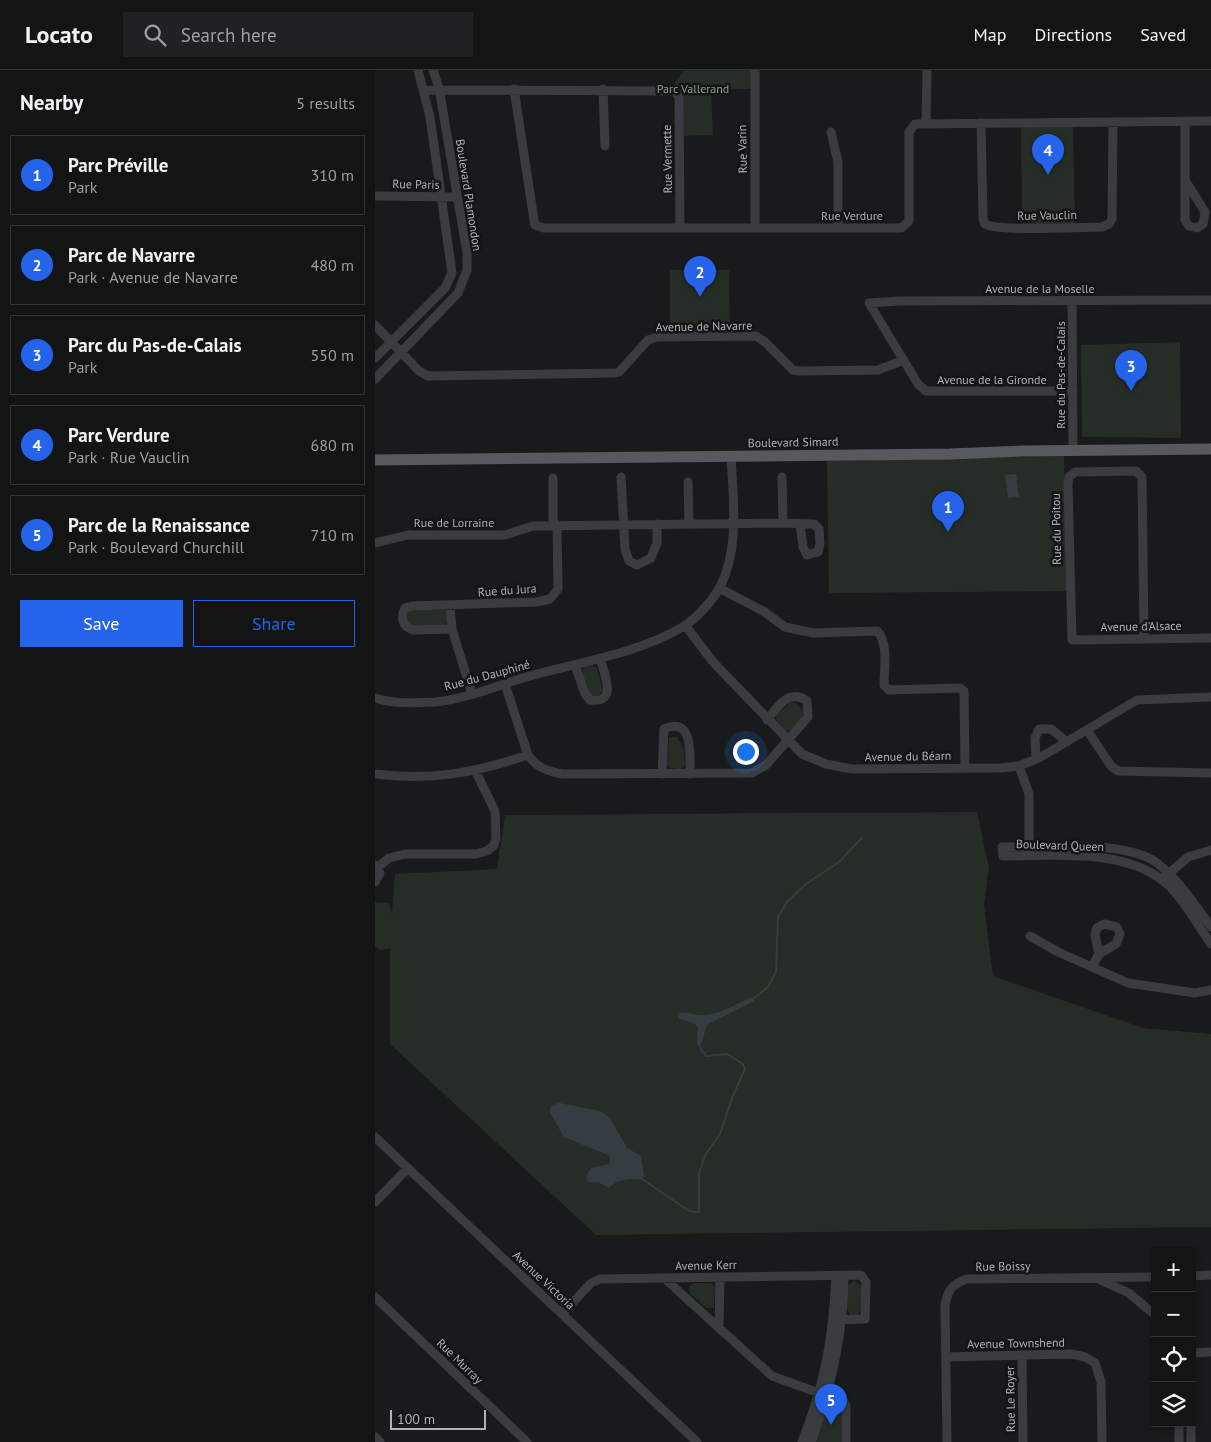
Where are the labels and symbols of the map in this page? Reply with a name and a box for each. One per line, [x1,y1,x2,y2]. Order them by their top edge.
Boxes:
park label: Parc Vallerand [657,81,729,96]
street label: Rue Vermette [659,125,675,193]
street label: Rue Varin [734,125,750,173]
pin: 4 [1032,134,1064,175]
street label: Boulevard Plamondon [453,138,485,252]
street label: Rue Paris [392,176,440,192]
street label: Rue Vauclin [1017,207,1077,223]
street label: Rue Verdure [821,208,883,223]
pin: 2 [684,256,716,297]
street label: Avenue de la Moselle [985,281,1095,296]
street label: Avenue de Navarre [656,318,752,334]
street label: Rue du Pas-de-Calais [1053,321,1068,429]
pin: 3 [1115,350,1147,391]
street label: Avenue de la Gironde [937,372,1047,387]
street label: Boulevard Simard [748,434,838,450]
pin: 1 [932,491,964,532]
street label: Rue du Poitou [1048,493,1064,565]
street label: Rue de Lorraine [414,515,494,530]
street label: Rue du Jura [477,580,537,600]
street label: Avenue d'Alsace [1100,618,1182,634]
street label: Rue du Dauphiné [442,656,532,694]
your location [733,739,759,765]
street label: Avenue du Béarn [865,748,951,764]
street label: Boulevard Queen [1016,836,1104,854]
street label: Avenue Victoria [510,1247,578,1313]
street label: Avenue Kerr [675,1257,737,1273]
street label: Rue Boissy [975,1258,1031,1274]
street label: Rue Murray [434,1335,487,1387]
street label: Avenue Townshend [967,1335,1065,1351]
street label: Rue Le Royer [1002,1366,1018,1432]
pin: 5 [815,1384,847,1425]
scale bar [390,1407,486,1430]

